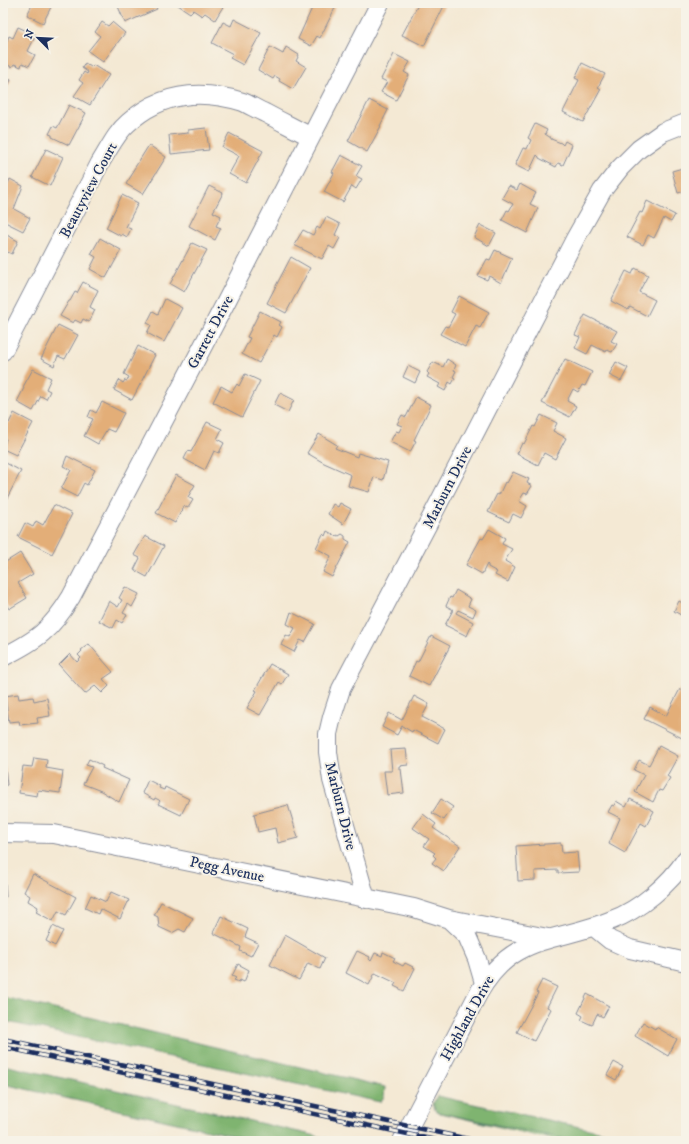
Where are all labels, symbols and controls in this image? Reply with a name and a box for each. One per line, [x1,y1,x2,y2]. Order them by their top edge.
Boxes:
north arrow [18,18,58,58]
text: N [22,27,38,41]
street label: Beautyview Court [55,139,122,241]
street label: Garrett Drive [183,292,238,372]
street label: Marburn Drive [419,443,476,532]
street label: Marburn Drive [320,760,361,852]
street label: Pegg Avenue [188,852,266,887]
street label: Highland Drive [436,972,499,1064]

